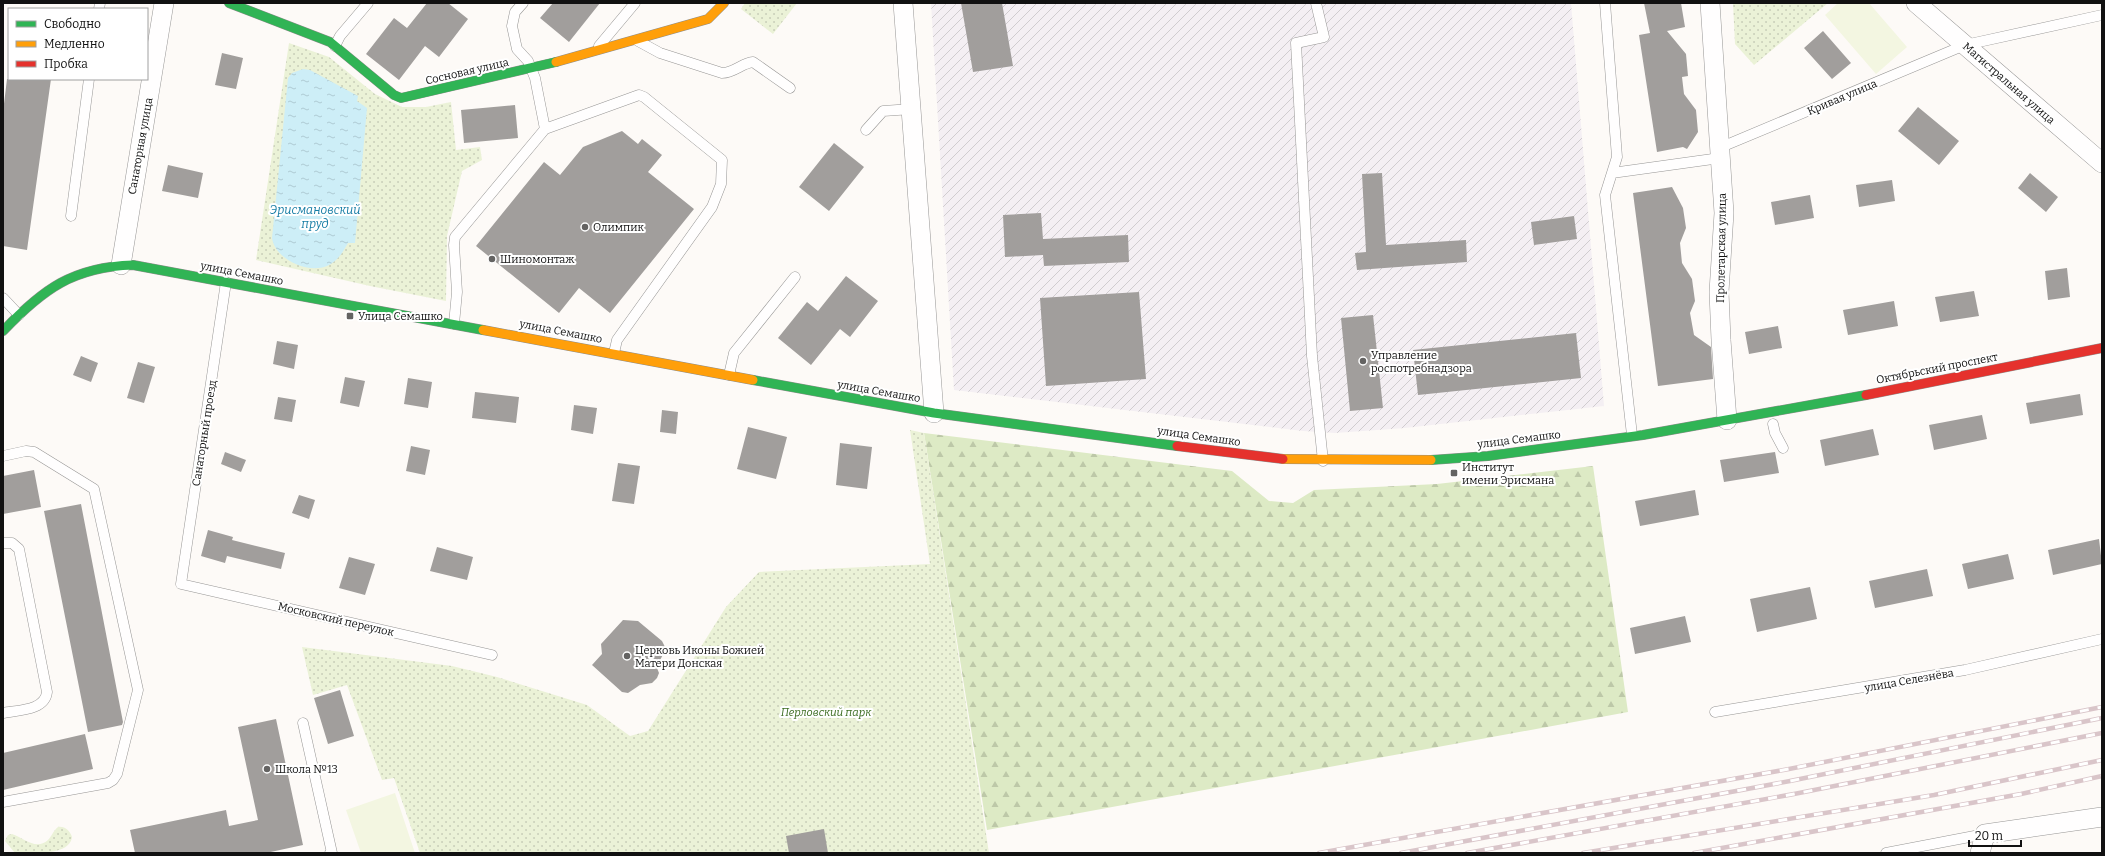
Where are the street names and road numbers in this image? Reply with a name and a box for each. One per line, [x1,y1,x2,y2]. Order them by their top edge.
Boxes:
street label: Магистральная улица [1960,40,2057,127]
street label: Сосновая улица [424,56,510,87]
street label: Кривая улица [1805,77,1879,118]
street label: Санаторная улица [126,97,155,196]
street label: Пролетарская улица [1714,193,1729,303]
street label: улица Семашко [199,259,284,288]
street label: улица Семашко [518,317,603,346]
street label: Октябрьский проспект [1875,350,1999,387]
street label: улица Семашко [835,378,921,405]
street label: Санаторный проезд [190,379,219,487]
street label: улица Семашко [1155,424,1241,449]
street label: улица Семашко [1476,428,1561,451]
street label: Московский переулок [277,600,396,639]
street label: улица Селезнёва [1862,666,1955,695]

